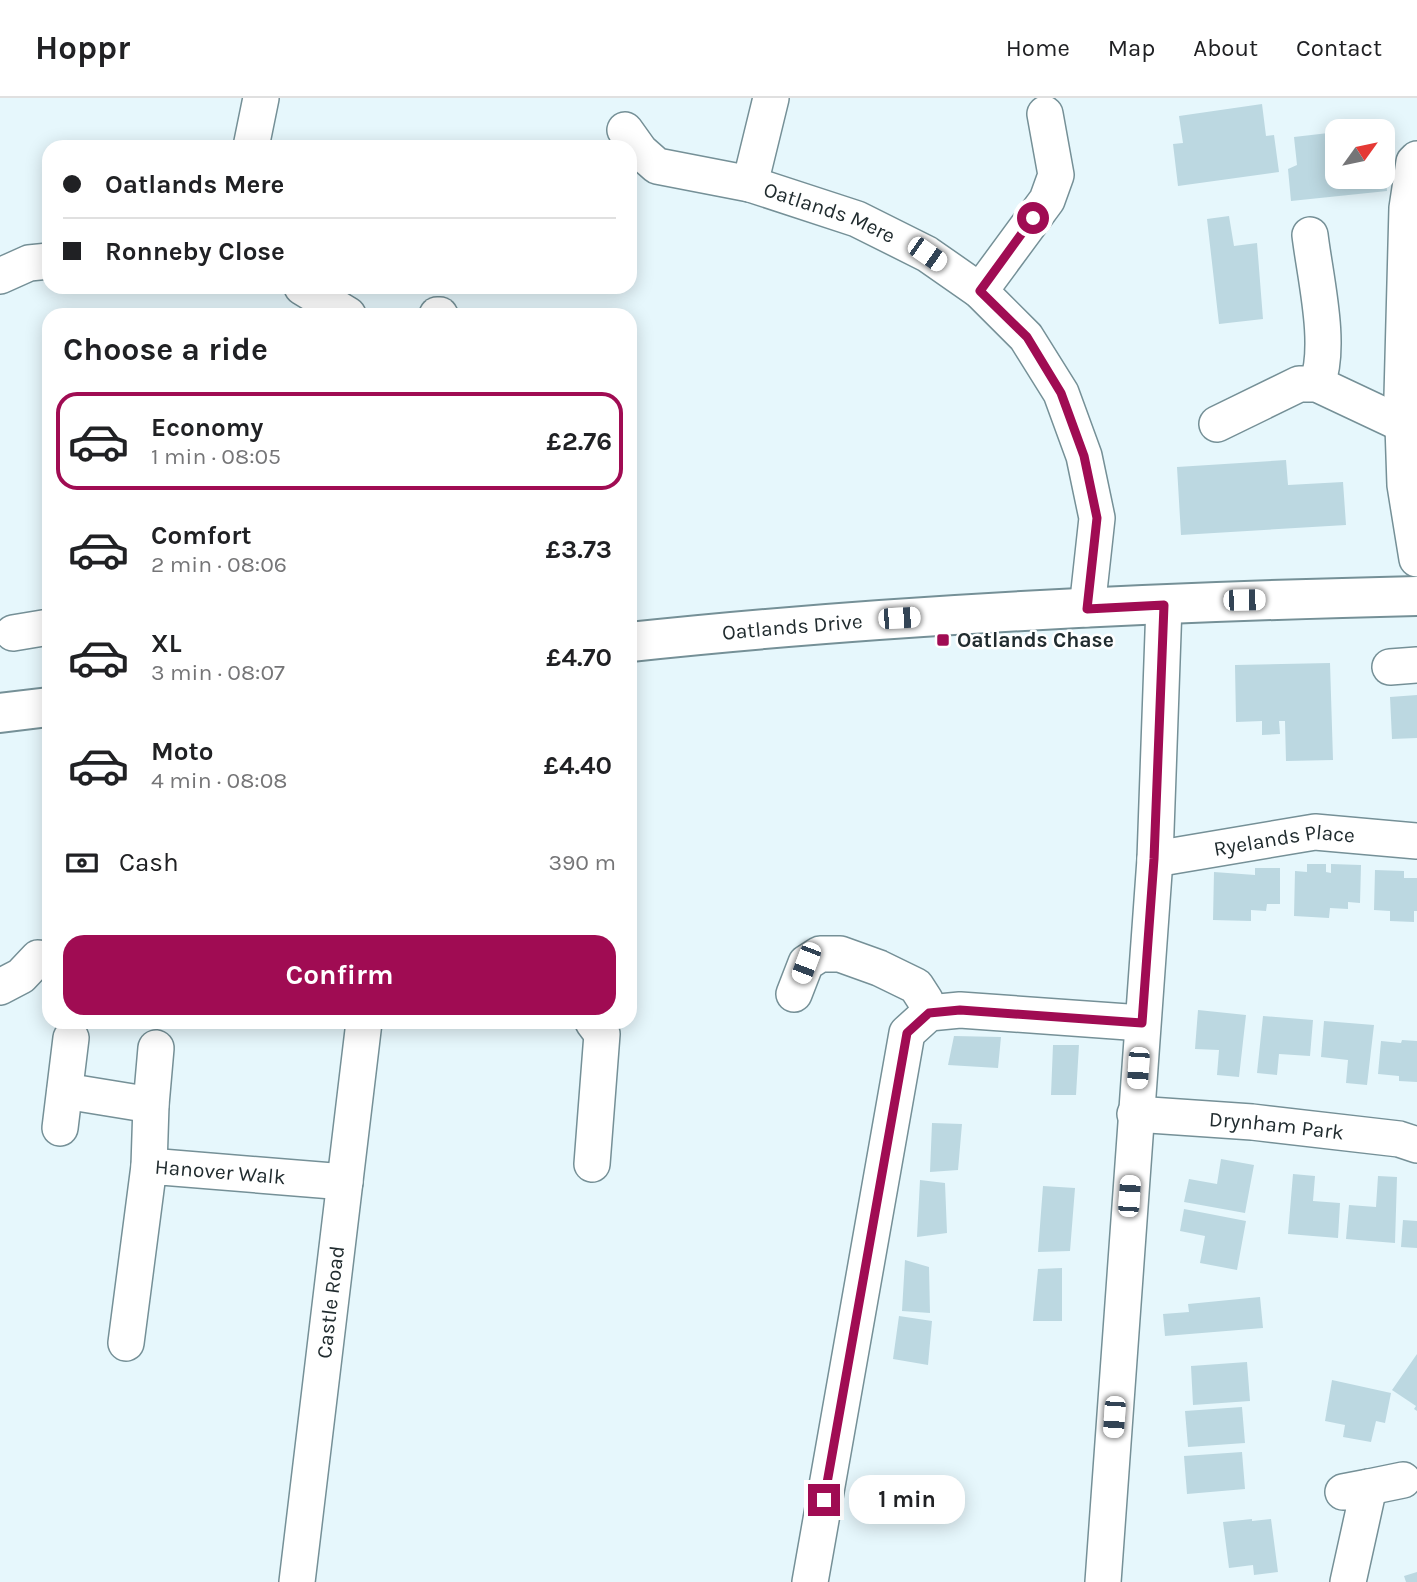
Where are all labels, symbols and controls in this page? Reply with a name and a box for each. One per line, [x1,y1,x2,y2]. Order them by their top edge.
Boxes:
text: Hoppr [35,29,130,67]
text: Home [1006,34,1070,62]
text: Map [1108,34,1155,62]
text: About [1193,34,1258,62]
text: Contact [1296,34,1382,62]
north arrow [1325,119,1395,189]
map controls [1325,119,1395,189]
text: Oatlands Mere [105,169,284,200]
street label: Oatlands Mere [761,177,899,248]
route start [1017,202,1049,234]
car [904,233,951,275]
text: Ronneby Close [105,236,285,267]
text: Choose a ride [63,331,268,368]
icon: car [67,410,130,473]
text: Economy [151,412,263,443]
text: £2.76 [546,426,612,457]
text: 1 min · 08:05 [151,443,281,470]
icon: car [67,518,130,581]
text: Comfort [151,520,252,551]
text: £3.73 [545,534,612,565]
text: 2 min · 08:06 [151,551,287,578]
car [1223,589,1266,611]
car [878,606,921,630]
street label: Oatlands Drive [721,609,863,645]
icon: car [67,626,130,689]
text: XL [151,628,182,659]
place label: Oatlands Chase [957,628,1114,652]
marker: Oatlands Chase [935,632,951,648]
text: £4.70 [546,642,612,673]
text: 3 min · 08:07 [151,659,285,686]
icon: car [67,734,130,797]
text: Moto [151,736,213,767]
text: £4.40 [543,750,612,781]
text: 4 min · 08:08 [151,767,287,794]
street label: Ryelands Place [1212,820,1356,861]
icon: cash [63,844,101,882]
text: Cash [119,847,179,878]
text: 390 m [548,849,616,876]
button: Confirm [63,935,616,1015]
car [789,940,824,986]
car [1127,1046,1150,1090]
street label: Drynham Park [1208,1107,1345,1145]
street label: Hanover Walk [154,1155,287,1189]
car [1118,1174,1141,1218]
street label: Castle Road [312,1244,349,1360]
car [1103,1395,1126,1439]
callout: 1 min [848,1476,964,1524]
route end [808,1484,840,1516]
text: 1 min [878,1486,936,1513]

